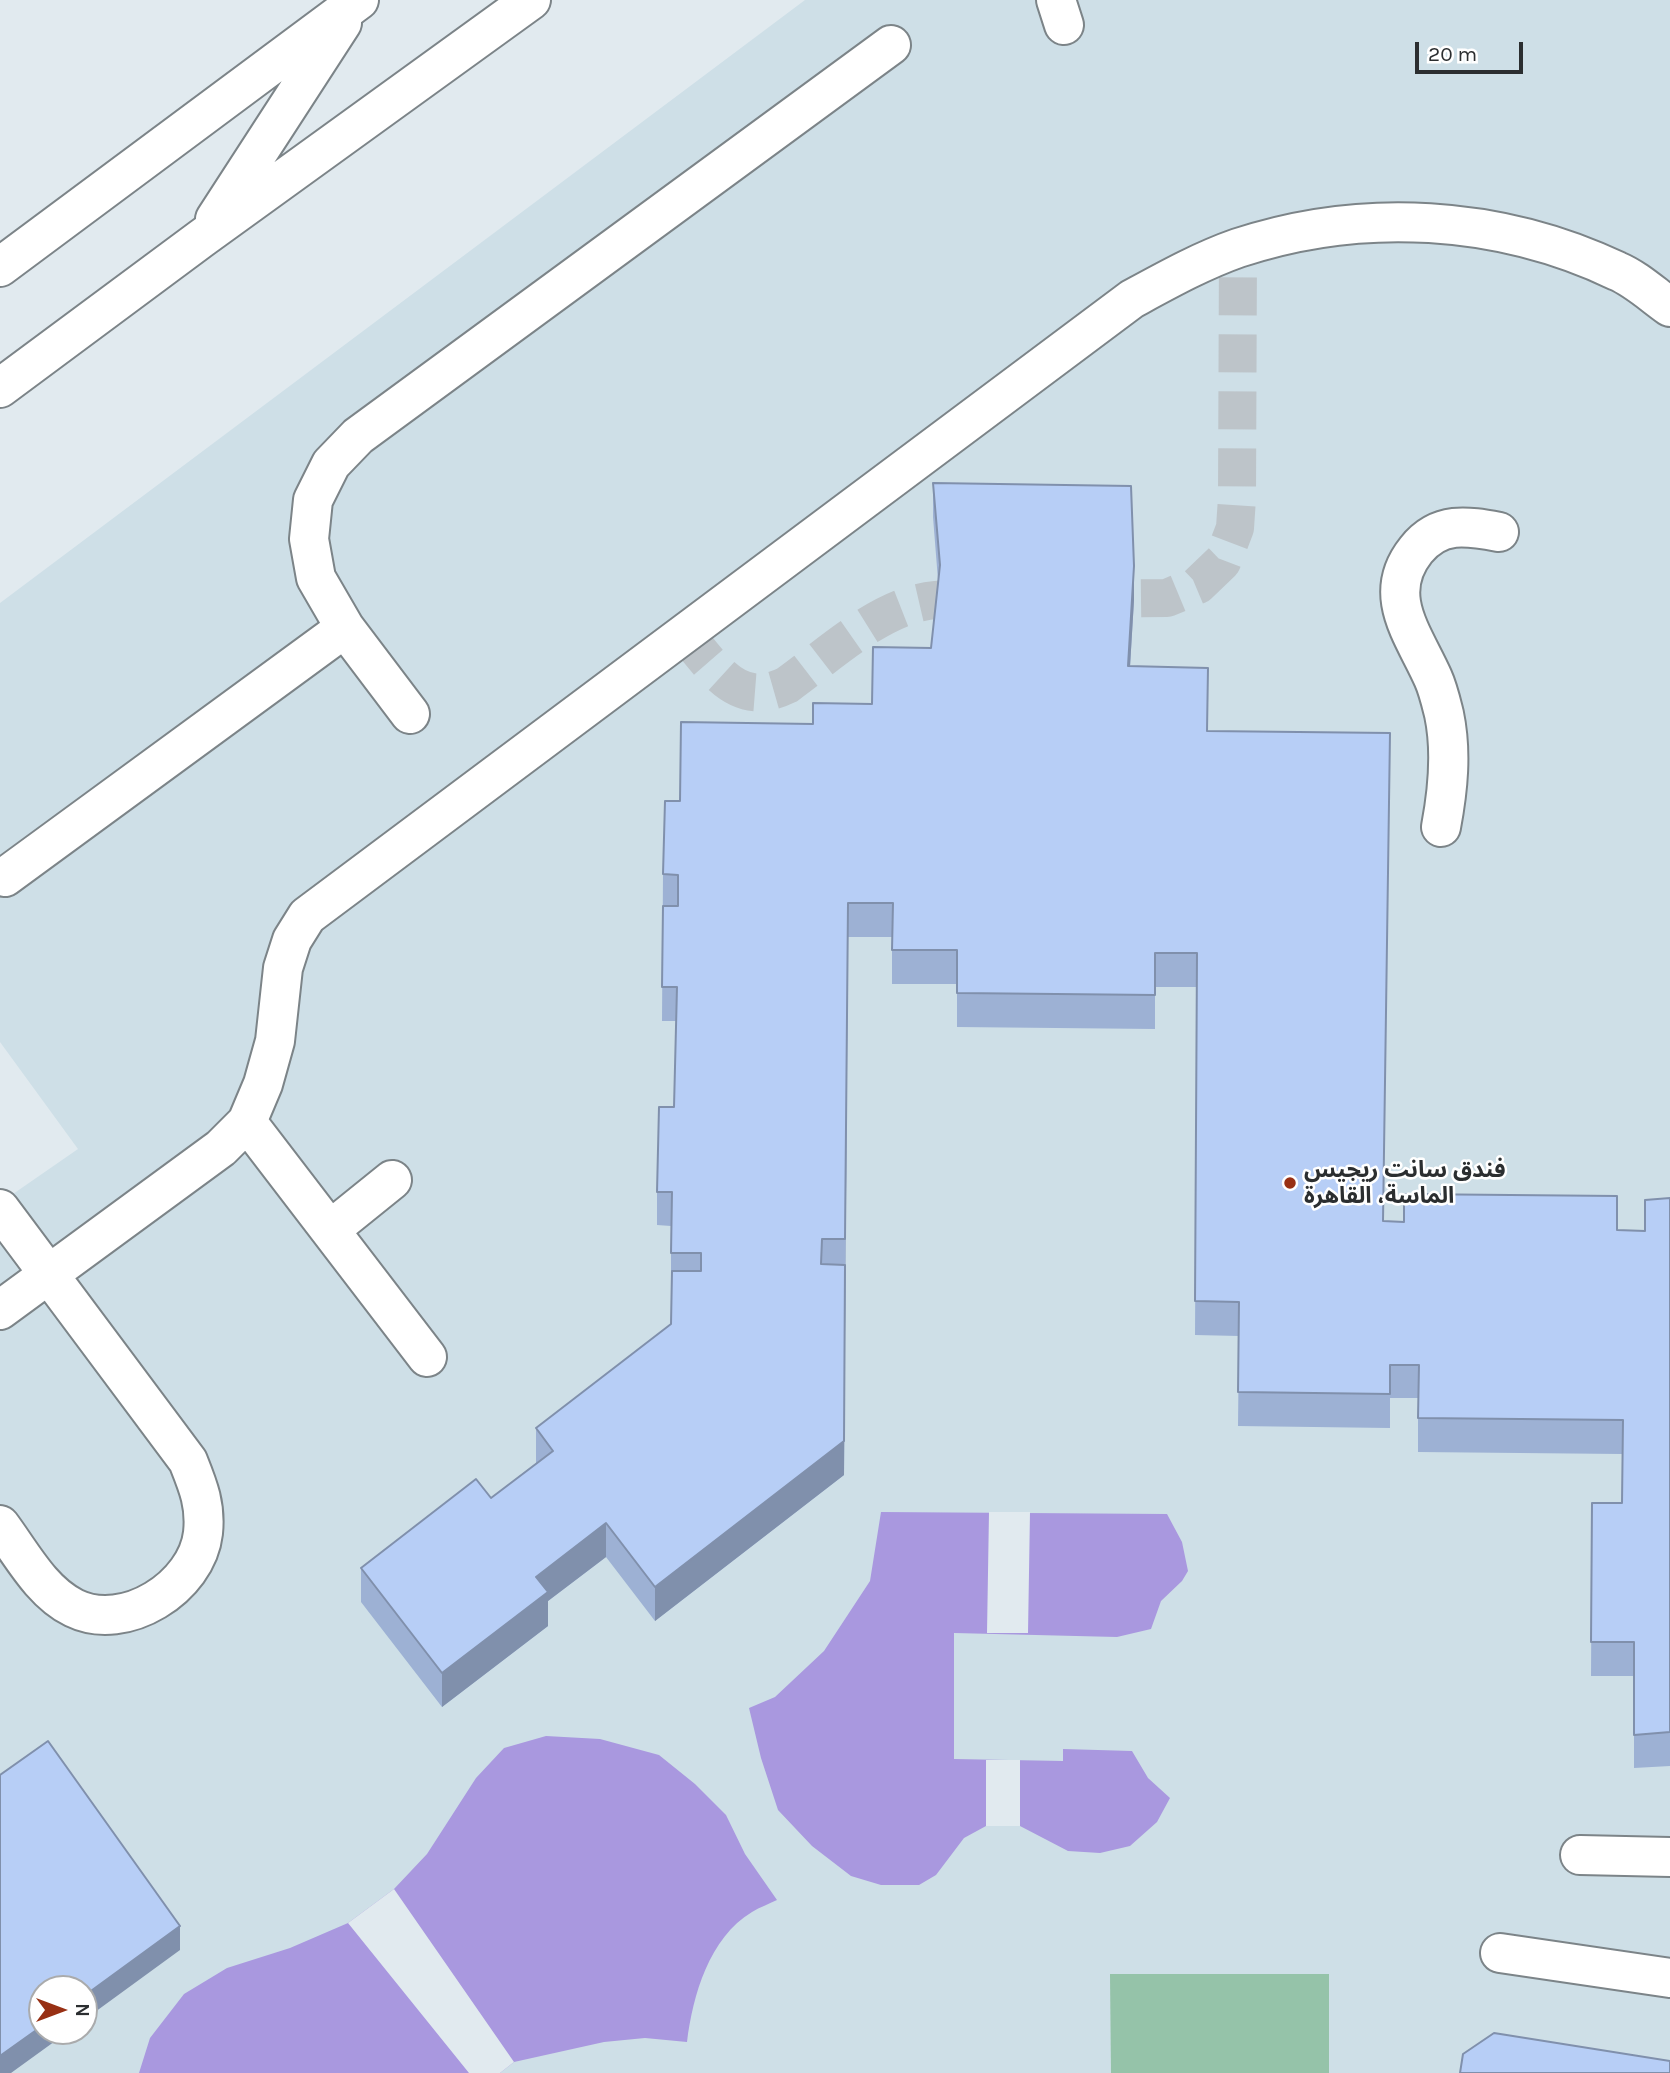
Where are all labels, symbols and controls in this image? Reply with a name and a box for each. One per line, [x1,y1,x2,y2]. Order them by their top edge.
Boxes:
scale bar [1418,28,1526,72]
text: 20 m [1428,42,1477,66]
place label: فندق سانت ريجيس الماسة، القاهرة [1304,1156,1506,1210]
marker: فندق سانت ريجيس الماسة، القاهرة [1282,1175,1298,1191]
north arrow [28,1975,98,2045]
text: N [71,2003,93,2017]

